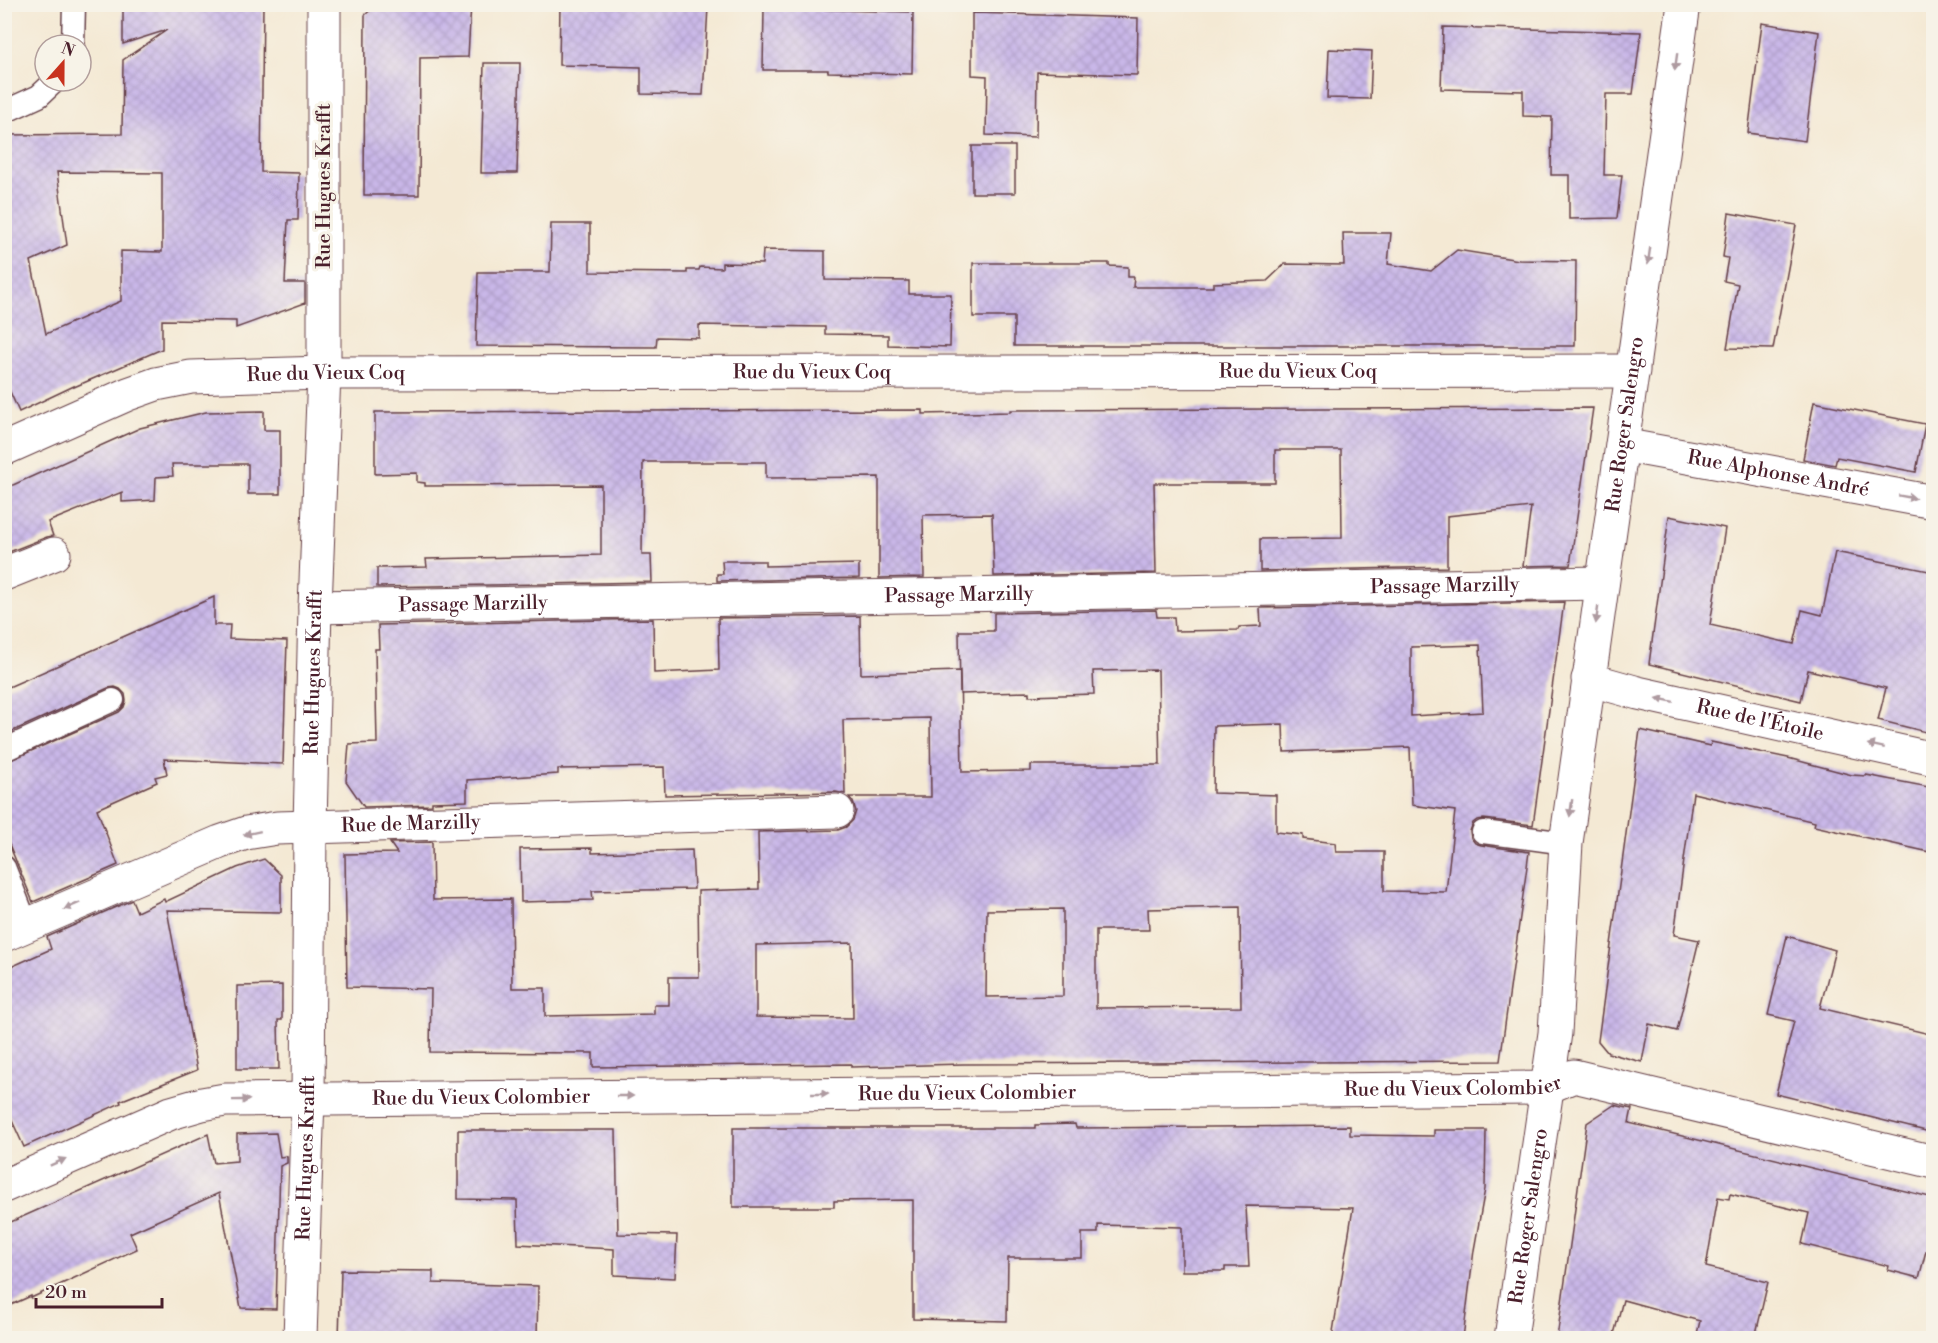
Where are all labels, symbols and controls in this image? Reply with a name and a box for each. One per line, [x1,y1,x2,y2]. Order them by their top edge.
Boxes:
north arrow [33,33,93,93]
text: N [59,38,78,62]
one-way arrow [1671,53,1680,72]
street label: Rue Hugues Krafft [312,103,337,269]
one-way arrow [1644,246,1653,265]
street label: Rue Roger Salengro [1600,335,1650,514]
street label: Rue du Vieux Coq [1219,359,1378,384]
street label: Rue du Vieux Coq [246,360,406,388]
street label: Rue du Vieux Coq [733,360,892,385]
street label: Rue Alphonse André [1685,445,1871,502]
one-way arrow [1897,493,1916,502]
street label: Passage Marzilly [1370,572,1520,600]
street label: Passage Marzilly [884,581,1034,609]
street label: Rue Hugues Krafft [299,589,328,755]
street label: Passage Marzilly [398,590,548,618]
one-way arrow [1593,606,1602,625]
one-way arrow [1656,694,1675,704]
street label: Rue de l'Étoile [1694,694,1826,747]
one-way arrow [1867,741,1886,751]
one-way arrow [1566,799,1575,818]
street label: Rue de Marzilly [341,809,481,839]
one-way arrow [242,829,261,838]
one-way arrow [62,901,80,911]
street label: Rue du Vieux Colombier [1344,1070,1566,1102]
street label: Rue Hugues Krafft [291,1075,321,1241]
street label: Rue du Vieux Colombier [858,1080,1077,1107]
street label: Rue du Vieux Colombier [372,1084,591,1111]
one-way arrow [811,1089,830,1099]
one-way arrow [616,1091,635,1101]
one-way arrow [232,1095,251,1105]
street label: Rue Roger Salengro [1504,1127,1554,1306]
one-way arrow [50,1158,67,1167]
scale bar [36,1271,162,1309]
text: 20 m [45,1281,87,1304]

